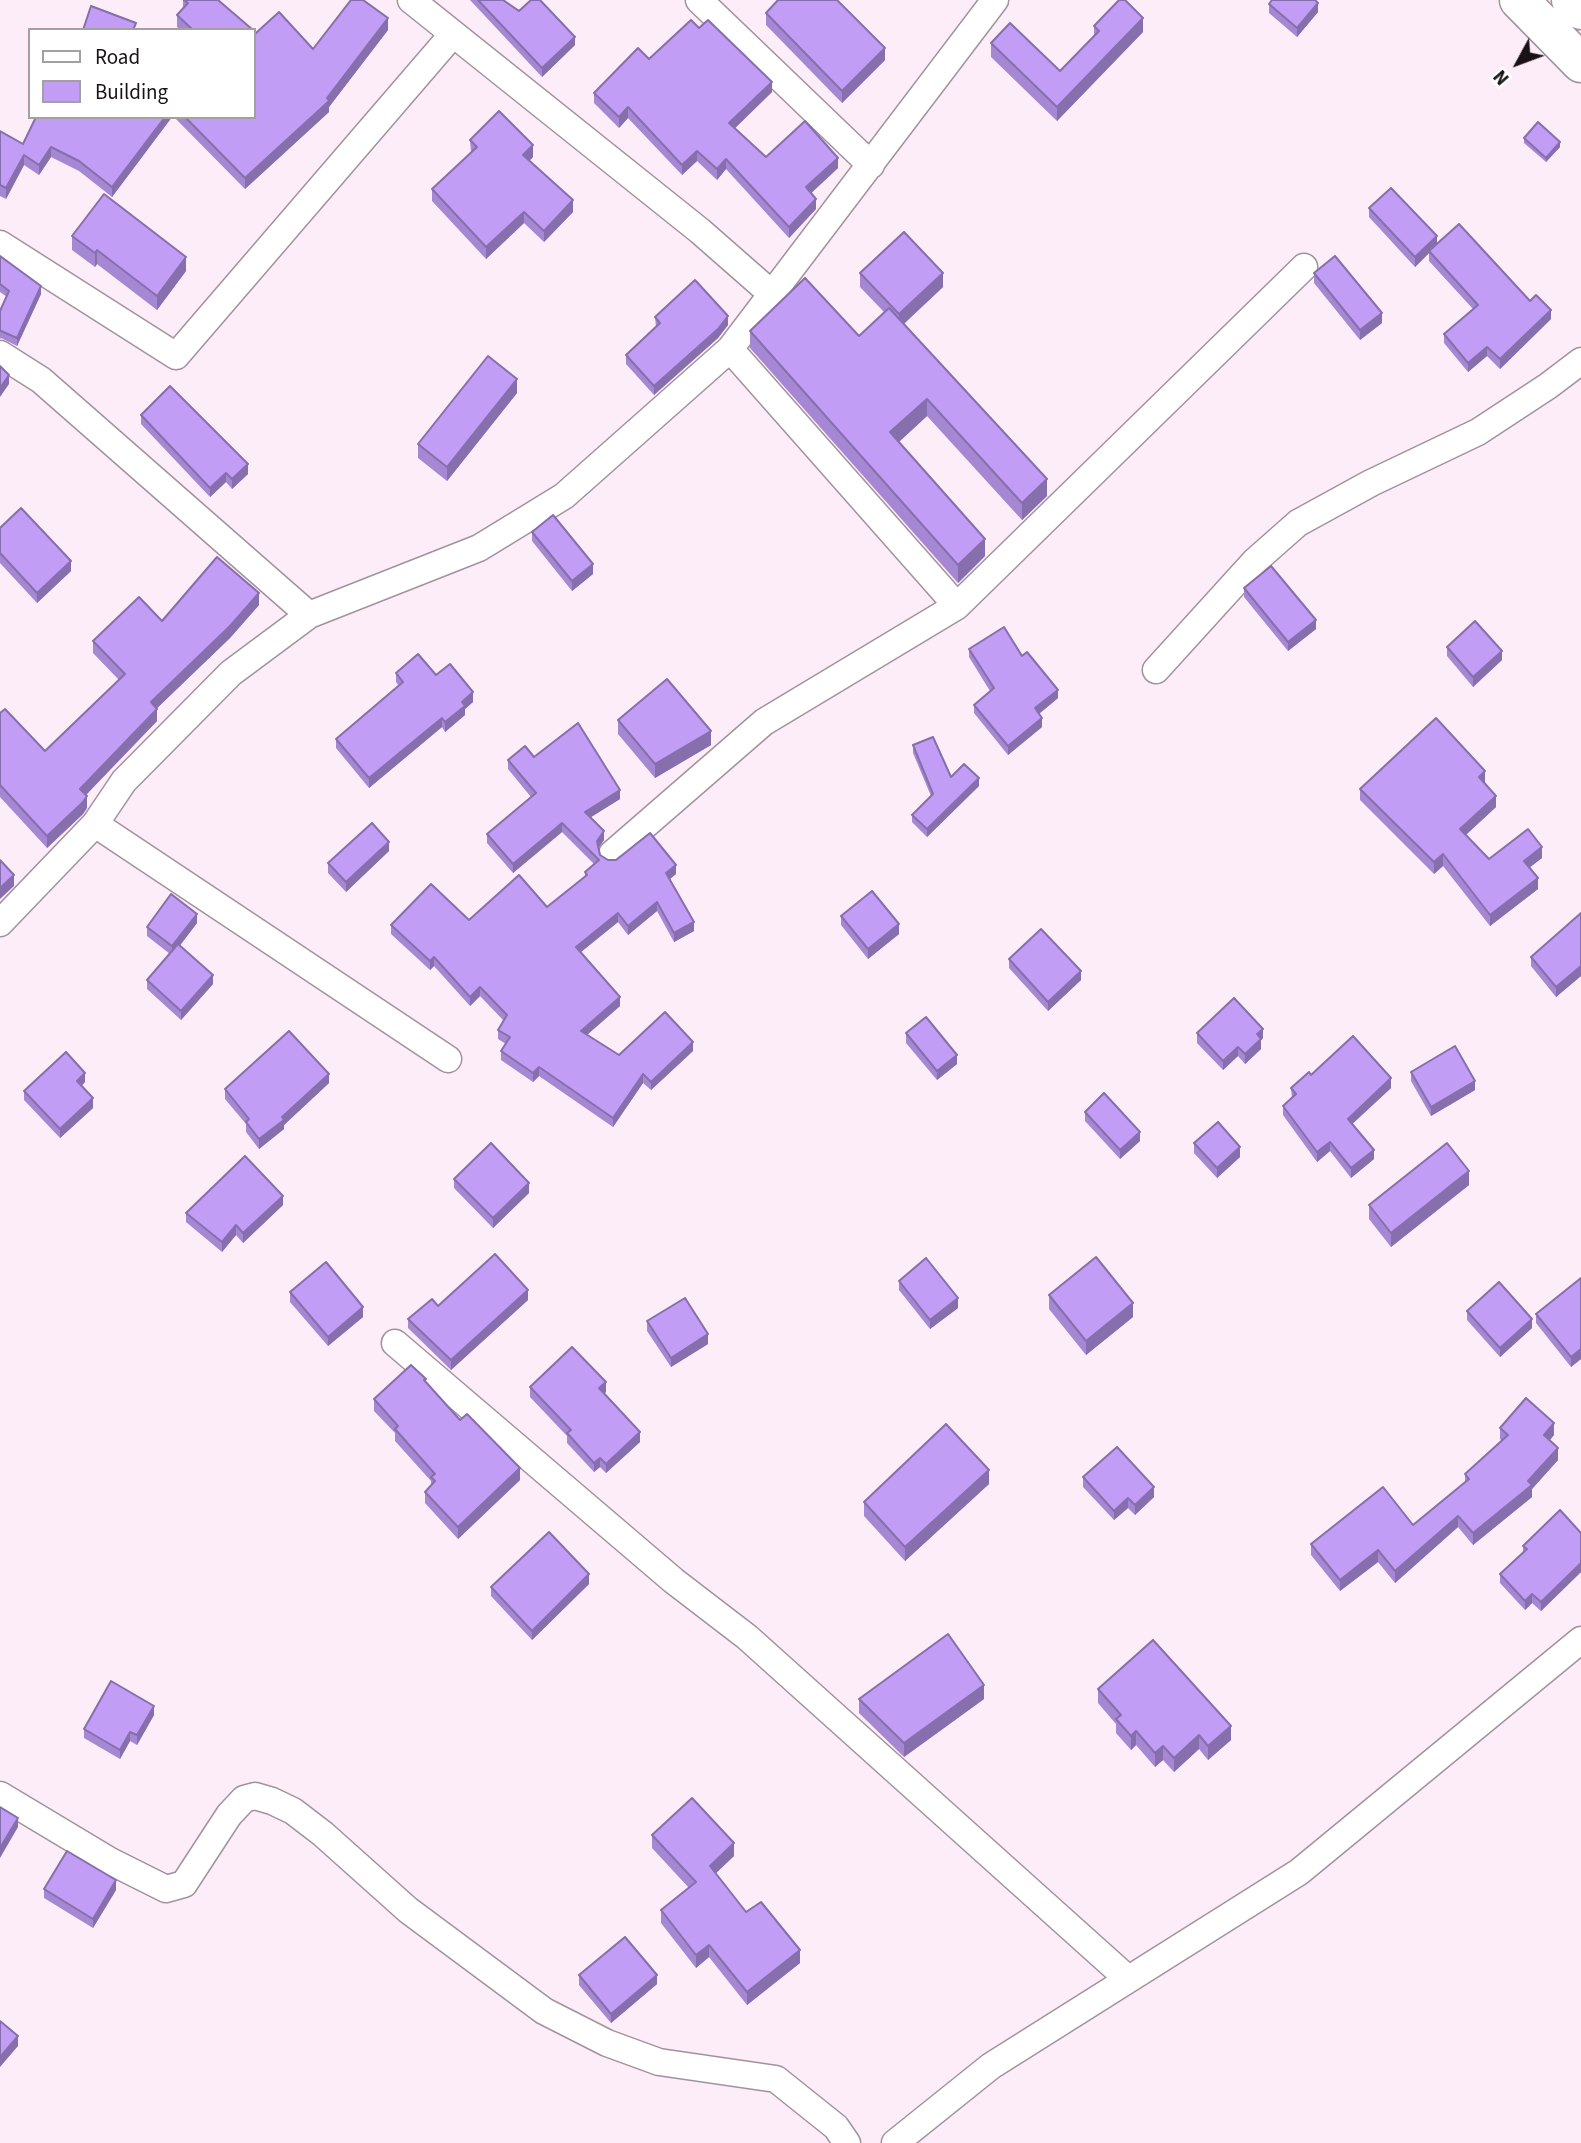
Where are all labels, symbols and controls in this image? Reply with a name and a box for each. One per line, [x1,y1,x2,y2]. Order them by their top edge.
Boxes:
legend [28,28,256,119]
north arrow [1483,28,1553,98]
text: Road [95,42,140,72]
text: N [1487,63,1516,91]
text: Building [95,77,168,107]

